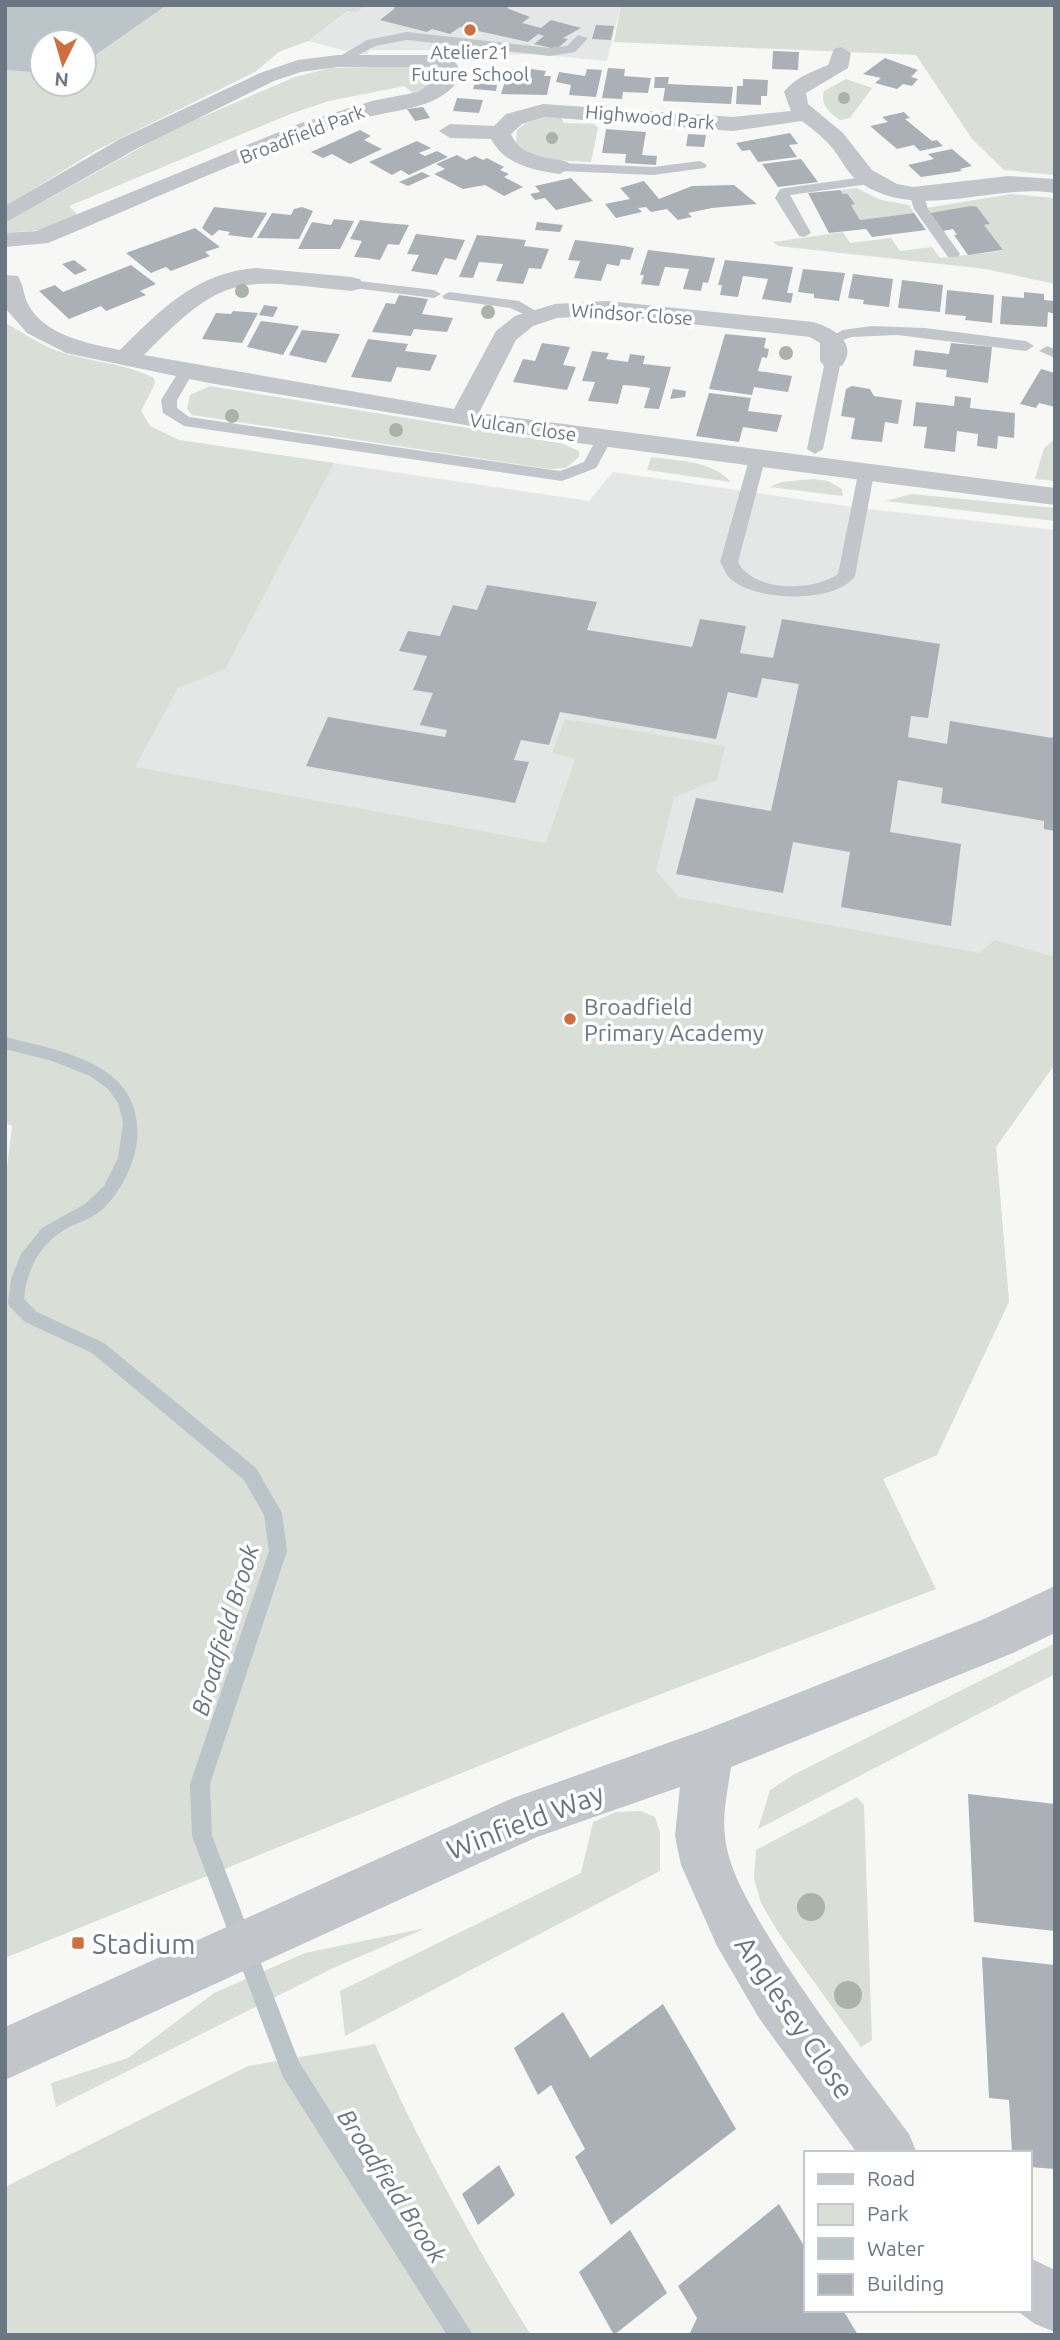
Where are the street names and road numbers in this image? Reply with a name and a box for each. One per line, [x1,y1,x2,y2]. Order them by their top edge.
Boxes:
street label: Broadfield Park [237,100,368,168]
street label: Highwood Park [584,100,716,134]
street label: Windsor Close [570,299,694,329]
street label: Vulcan Close [468,409,578,445]
street label: Winfield Way [442,1777,608,1865]
street label: Anglesey Close [729,1930,861,2104]

